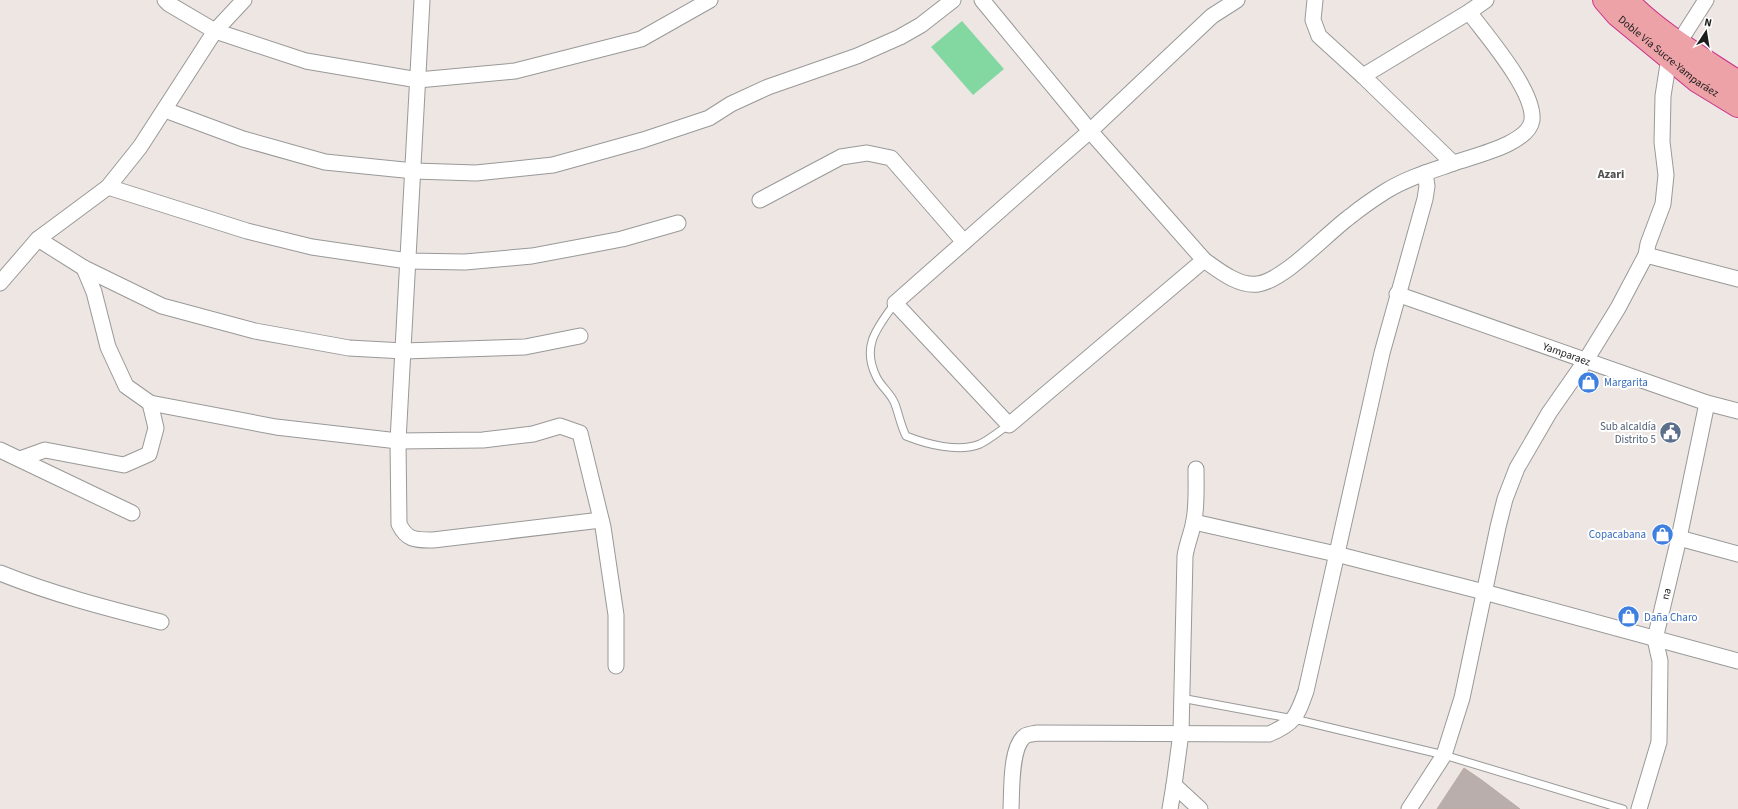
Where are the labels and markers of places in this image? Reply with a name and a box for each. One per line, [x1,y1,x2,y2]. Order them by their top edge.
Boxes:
shop icon: Margarita [1576,369,1602,395]
place label: Margarita [1604,375,1648,390]
place label: Sub alcaldía Distrito 5 [1600,419,1656,447]
public building icon: Sub alcaldía Distrito 5 [1658,419,1684,445]
shop icon: Copacabana [1649,521,1675,547]
place label: Copacabana [1589,527,1646,542]
shop icon: Daña Charo [1616,604,1642,630]
place label: Daña Charo [1644,610,1698,625]

